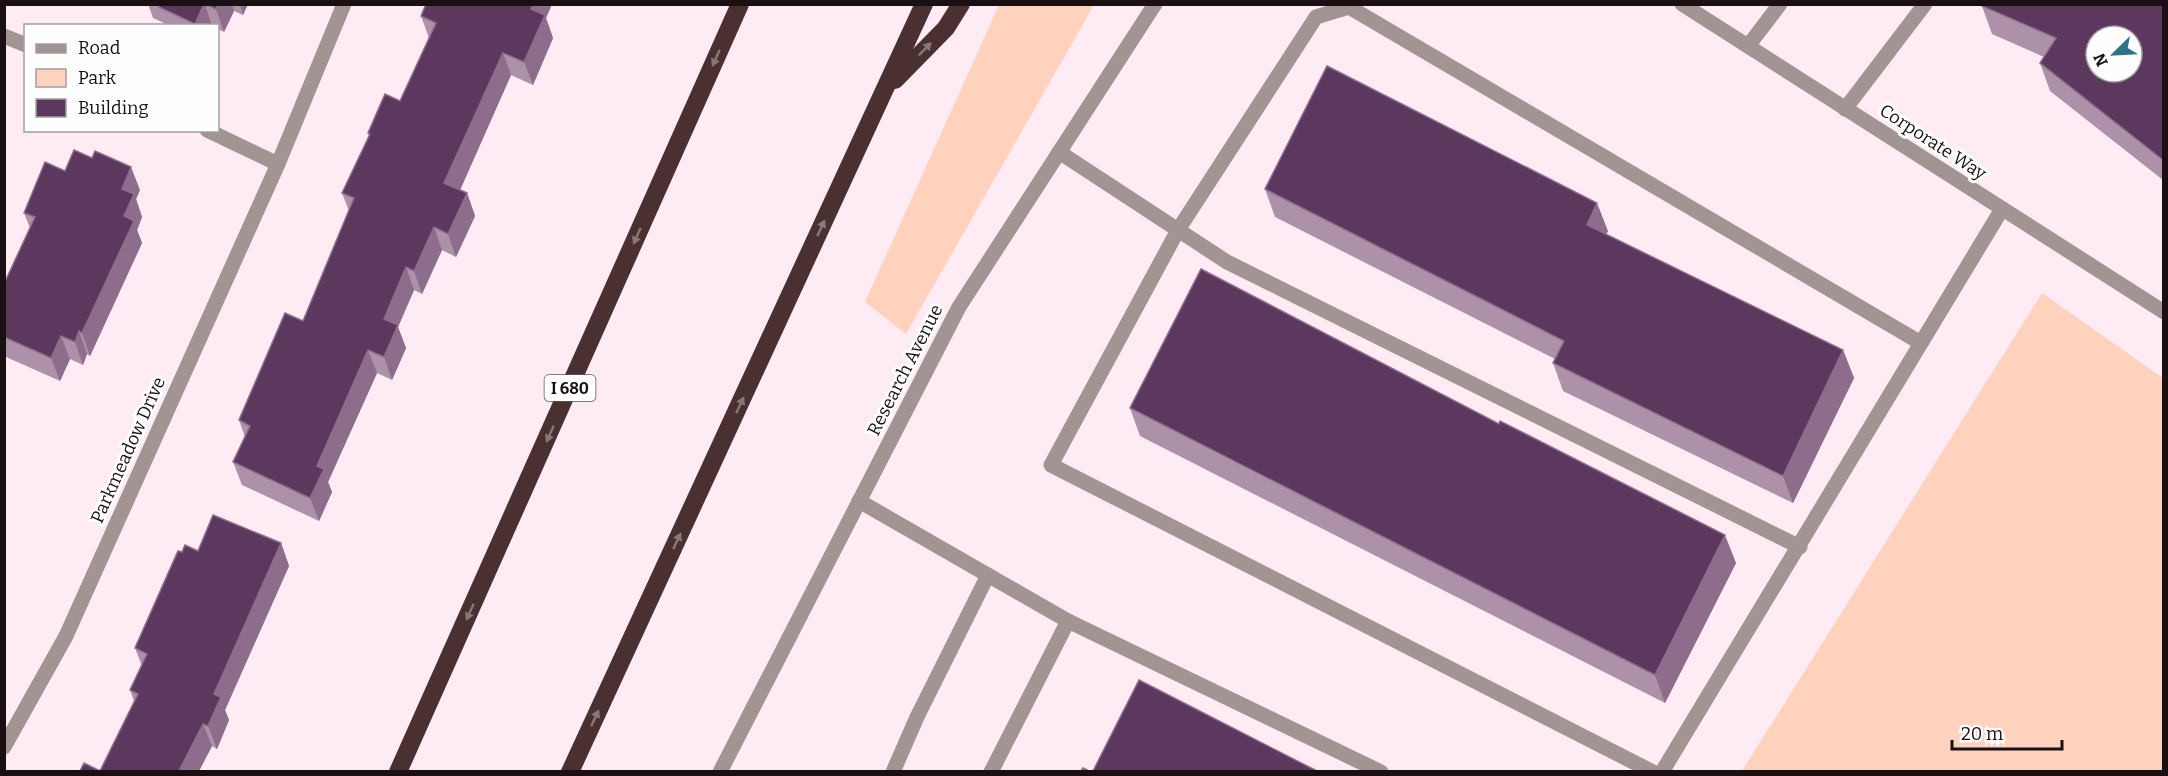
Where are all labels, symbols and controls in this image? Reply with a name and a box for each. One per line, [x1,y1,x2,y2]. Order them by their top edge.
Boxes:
legend [24,24,219,132]
north arrow [2084,24,2144,84]
text: Road [78,37,121,59]
one-way arrow [918,43,932,57]
one-way arrow [711,49,720,67]
text: N [2090,50,2112,69]
text: Park [78,67,117,89]
text: Building [78,97,149,119]
street label: Corporate Way [1875,99,1991,185]
one-way arrow [817,220,826,237]
one-way arrow [632,228,642,246]
street label: Research Avenue [862,301,948,439]
street label: Parkmeadow Drive [86,374,170,526]
road number: I 680 [544,375,596,401]
one-way arrow [735,397,744,414]
one-way arrow [545,425,554,442]
one-way arrow [672,533,681,550]
one-way arrow [465,603,475,621]
one-way arrow [590,710,599,727]
scale bar [1952,713,2062,751]
text: 20 m [1961,723,2003,745]

